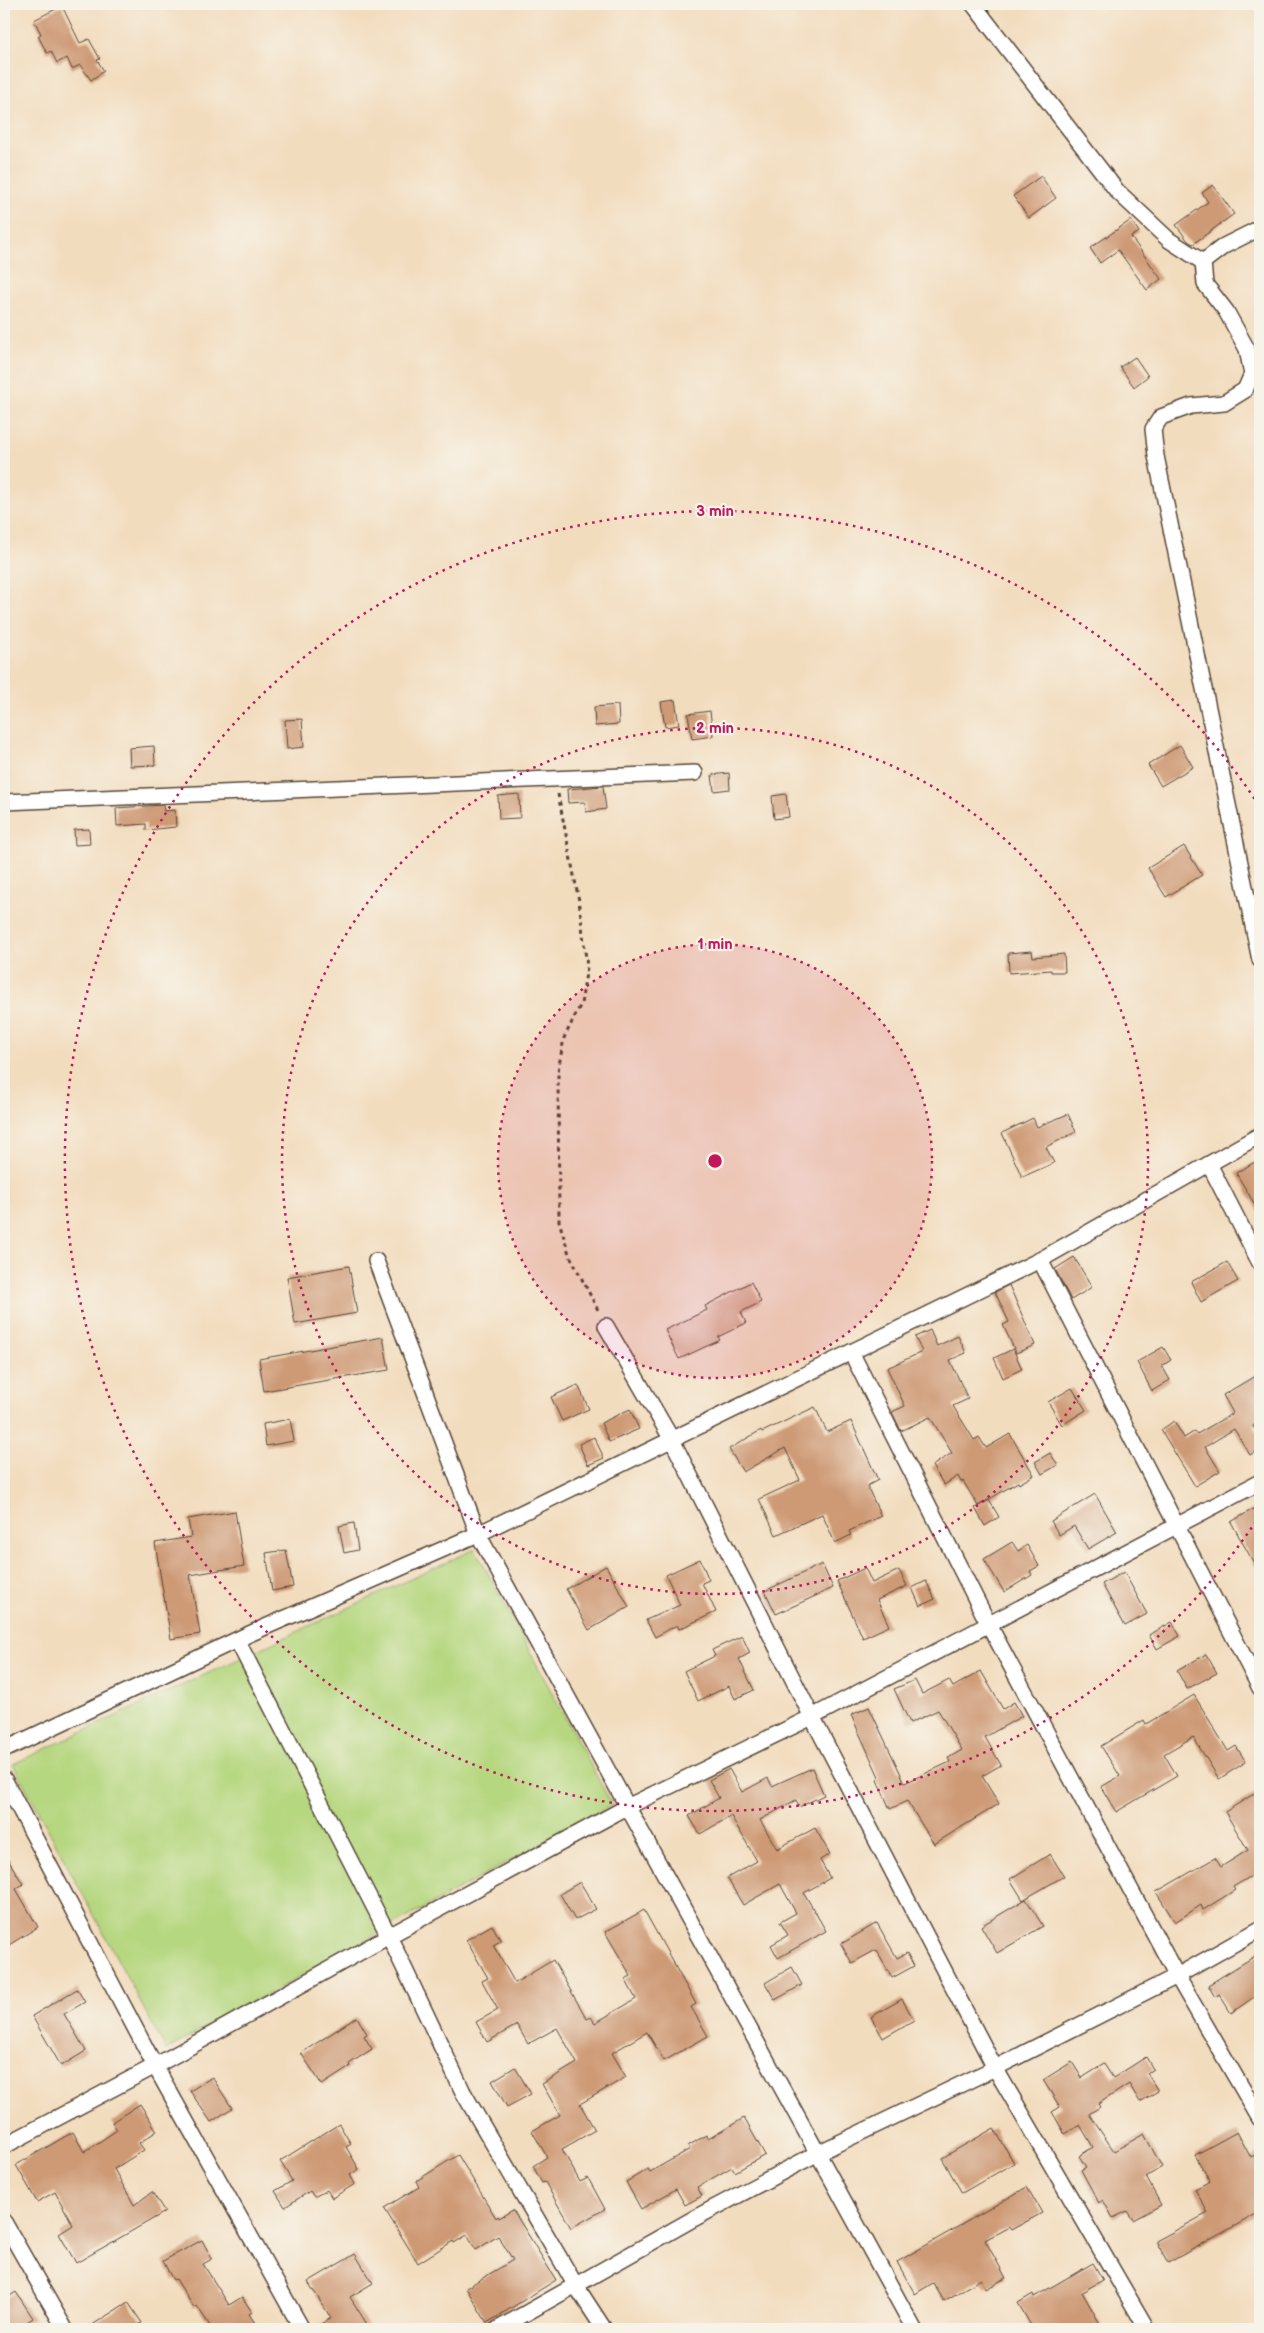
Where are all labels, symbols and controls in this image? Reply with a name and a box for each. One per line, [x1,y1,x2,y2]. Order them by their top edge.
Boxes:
text: 3 min [696,502,734,521]
text: 2 min [696,719,734,738]
text: 1 min [697,935,733,954]
centre of rings [706,1152,724,1170]

